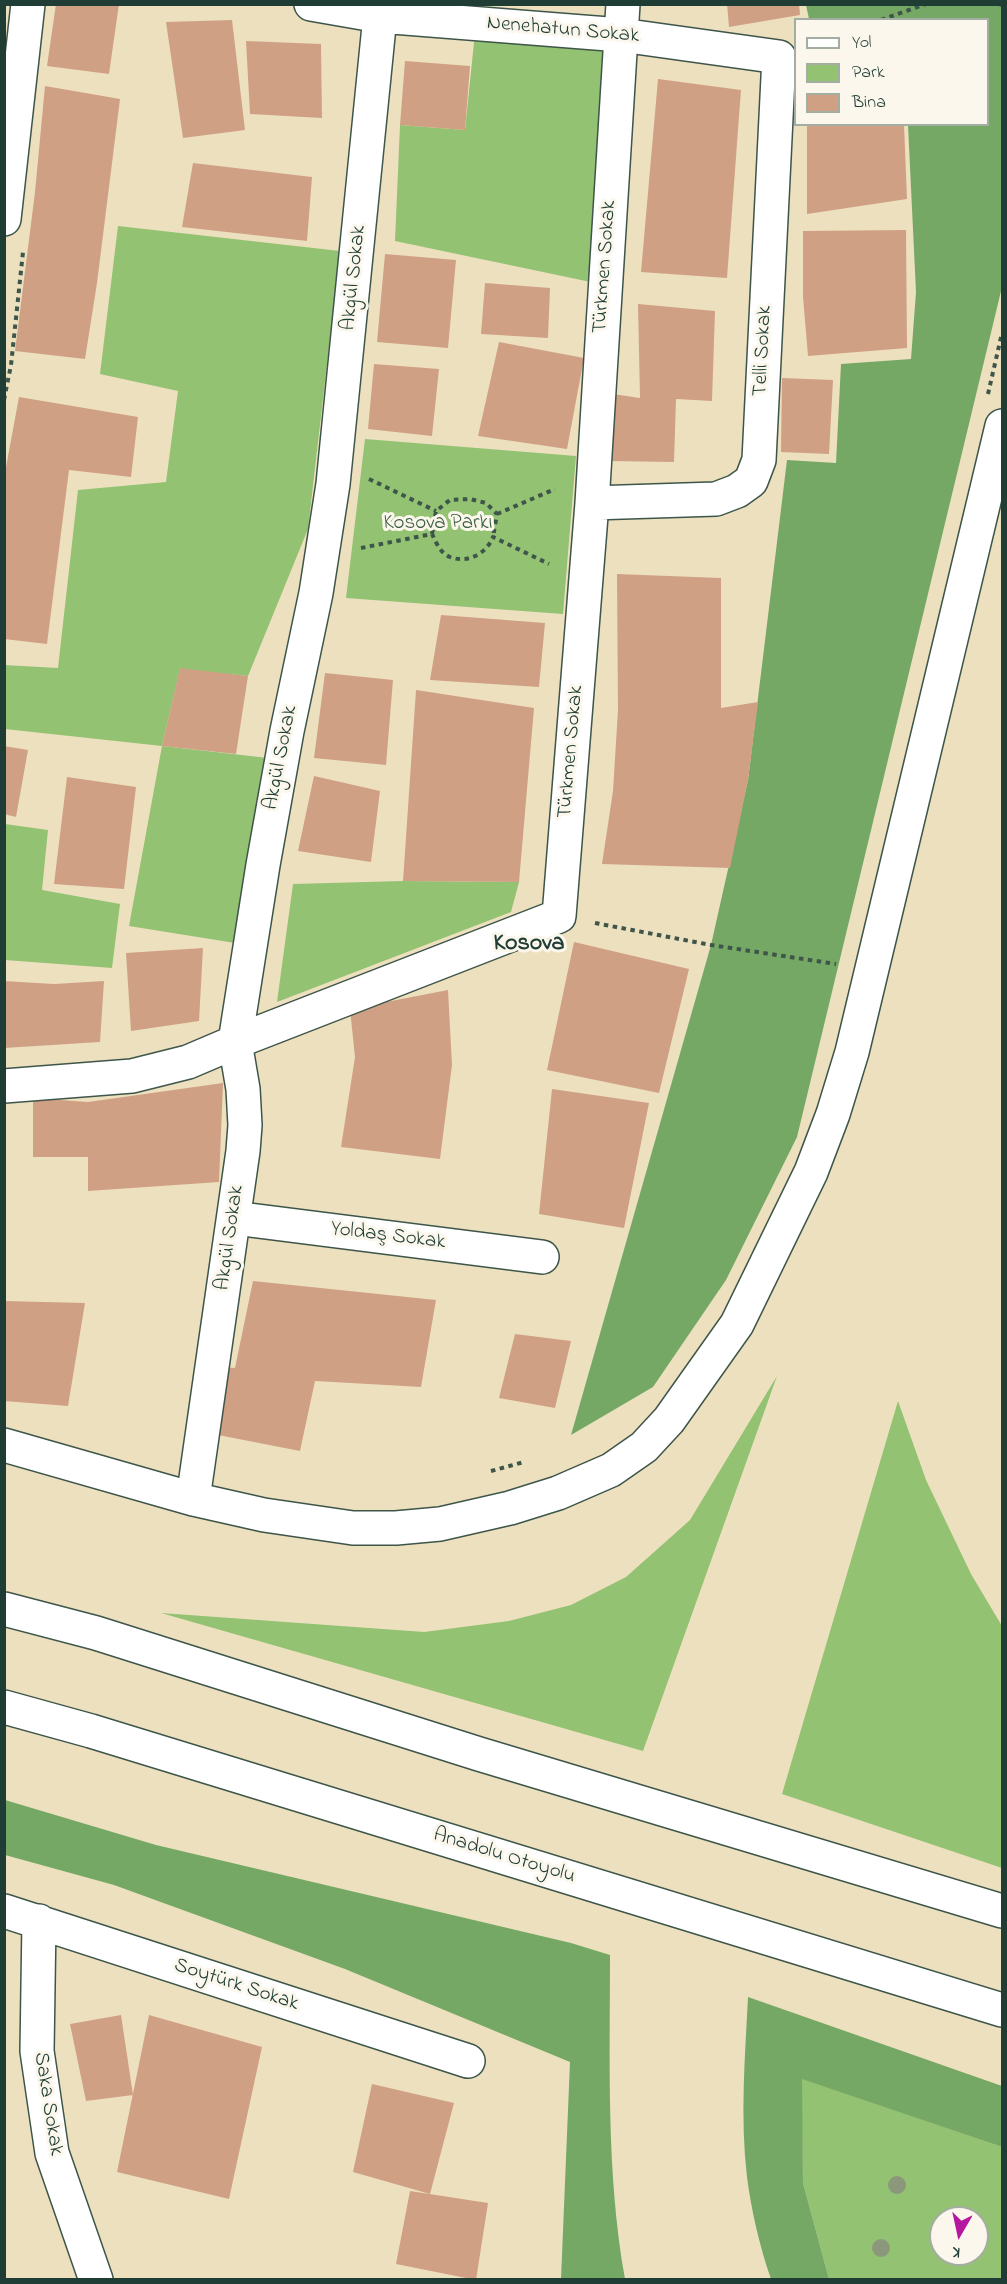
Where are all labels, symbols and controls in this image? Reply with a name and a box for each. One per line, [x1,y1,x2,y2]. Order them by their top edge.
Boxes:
street label: Nenehatun Sokak [486,12,640,50]
legend [794,18,989,126]
text: Yol [852,30,872,56]
text: Park [852,60,885,86]
text: Bina [852,90,886,116]
street label: Türkmen Sokak [589,200,623,334]
street label: Akgül Sokak [337,224,373,332]
street label: Telli Sokak [749,305,779,397]
park label: Kosova Parkı [383,512,493,538]
street label: Türkmen Sokak [554,685,590,819]
street label: Akgül Sokak [260,704,304,812]
district label: Kosova [493,931,565,959]
street label: Akgül Sokak [211,1184,251,1292]
street label: Yoldaş Sokak [329,1217,447,1257]
street label: Anadolu Otoyolu [430,1823,578,1891]
street label: Soytürk Sokak [171,1954,301,2018]
street label: Saka Sokak [26,2051,68,2157]
north arrow [929,2206,989,2266]
text: K [951,2239,962,2264]

